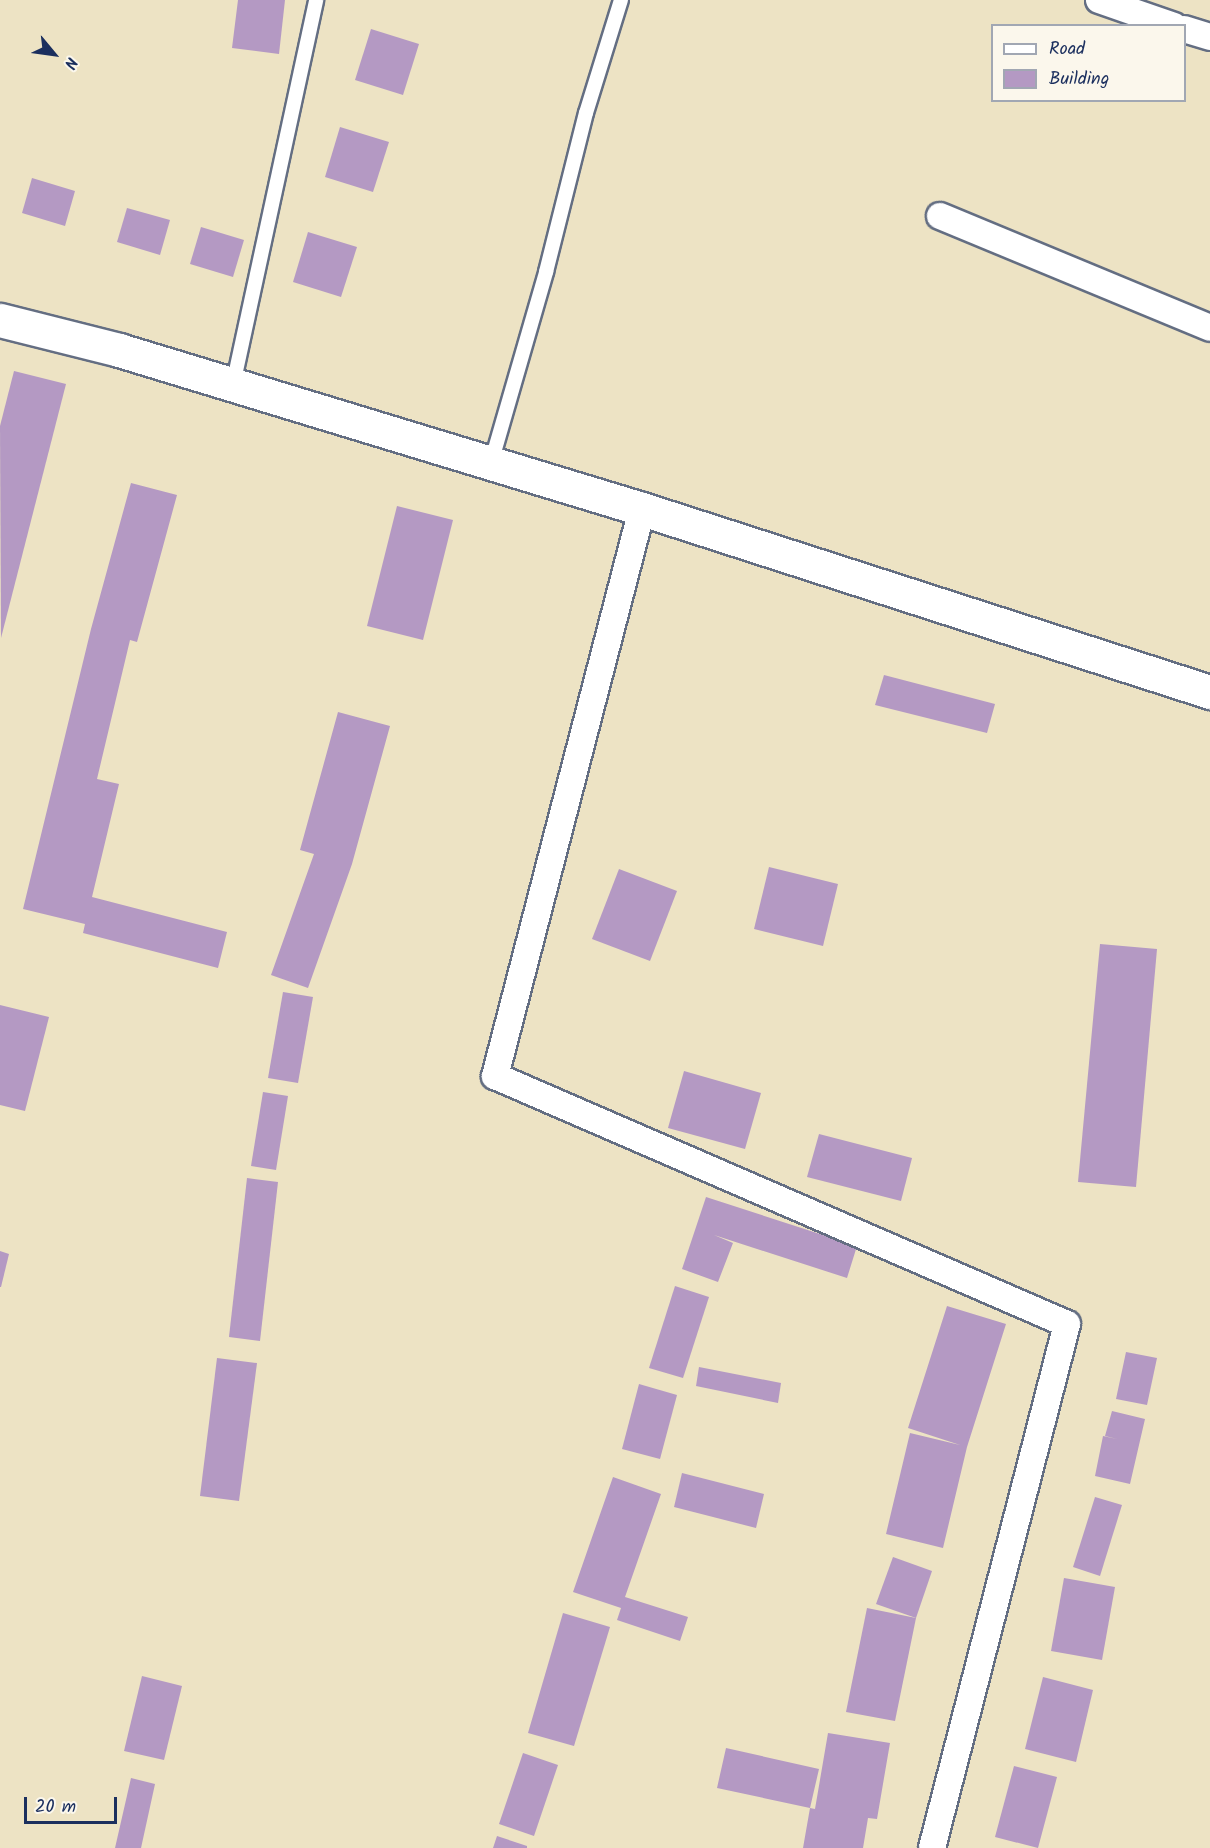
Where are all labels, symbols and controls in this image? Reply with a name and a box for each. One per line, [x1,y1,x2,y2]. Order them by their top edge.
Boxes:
north arrow [24,24,84,84]
legend [991,24,1186,102]
text: Road [1049,35,1085,64]
text: N [57,52,84,73]
text: Building [1049,65,1109,94]
scale bar [27,1785,120,1823]
text: 20 m [35,1793,76,1822]

